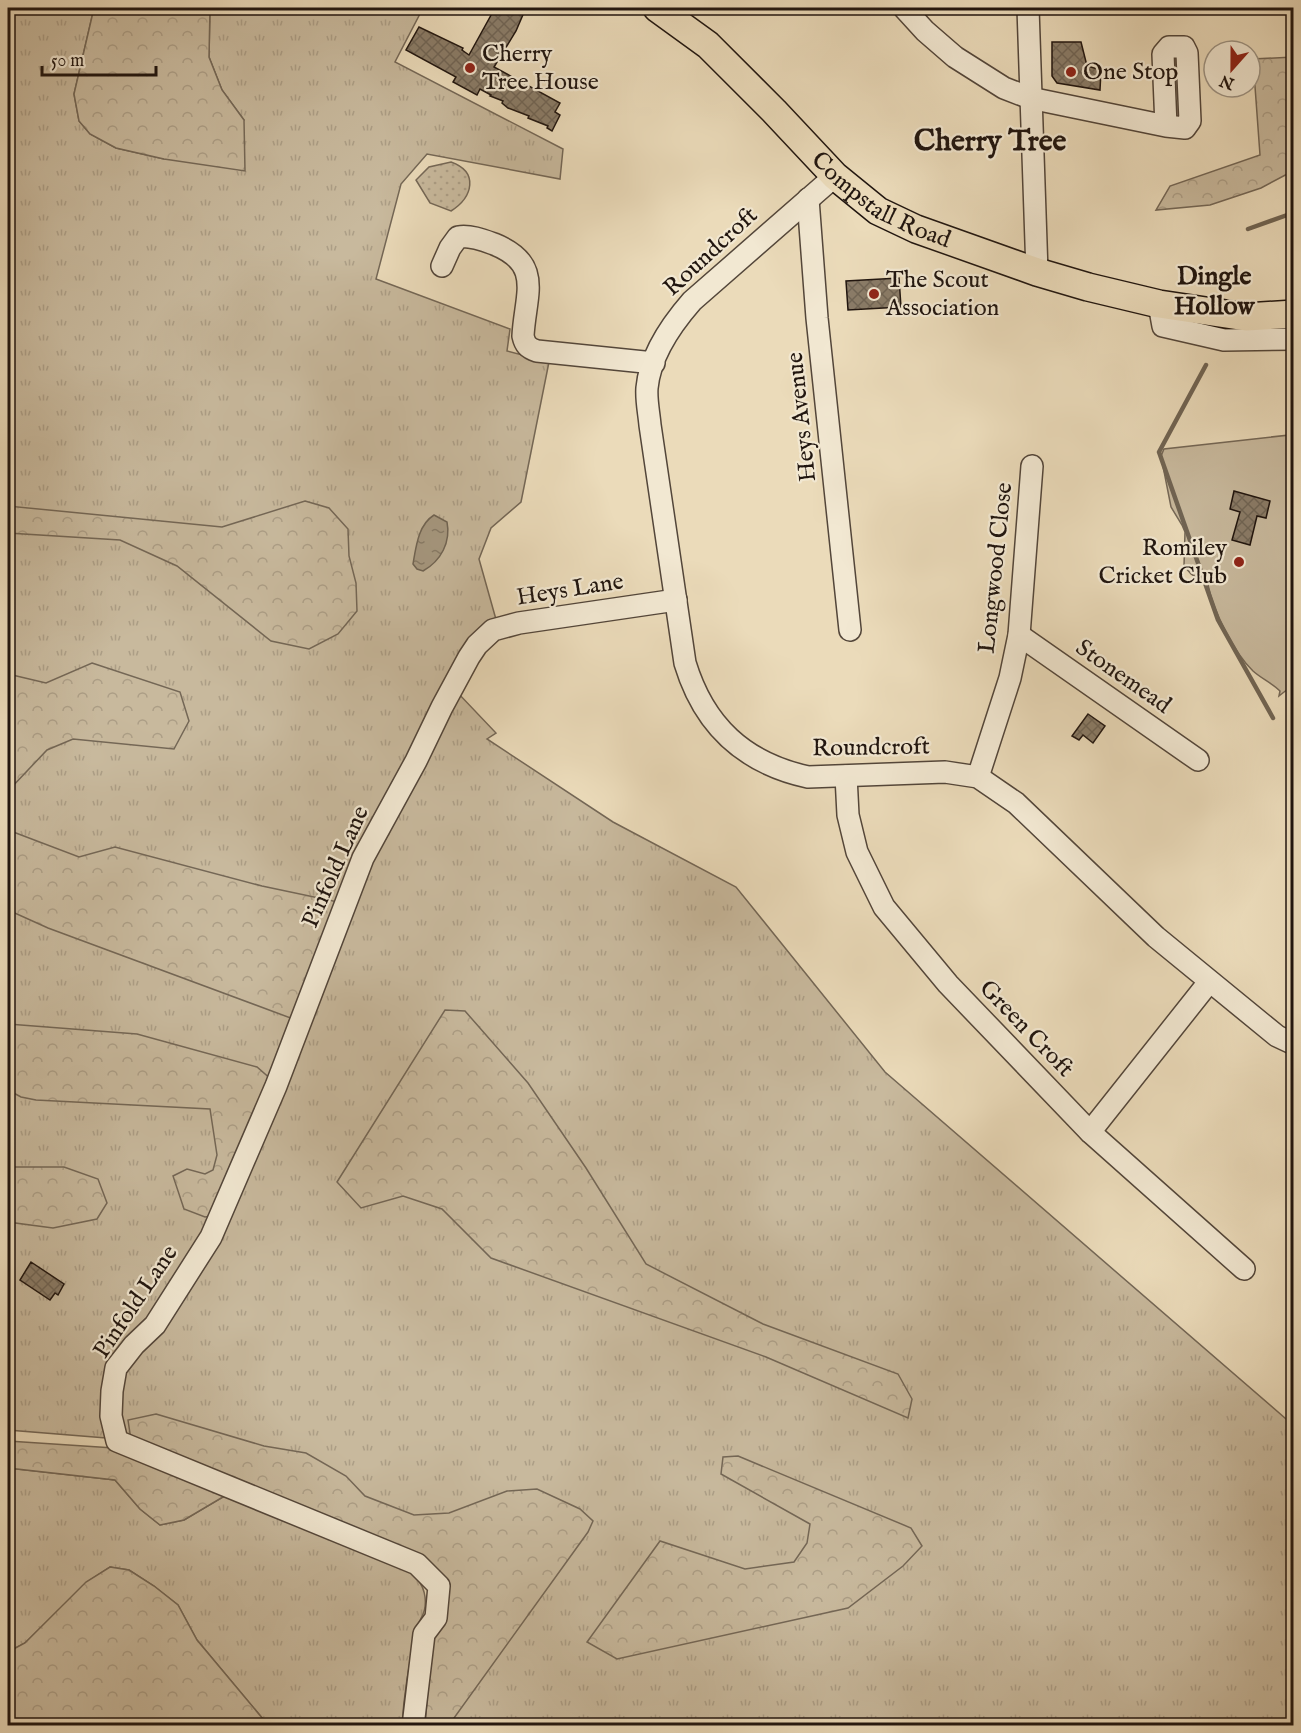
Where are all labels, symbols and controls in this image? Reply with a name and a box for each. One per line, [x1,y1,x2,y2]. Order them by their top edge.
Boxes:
scale bar [42,39,156,77]
place label: Cherry Tree House [482,39,599,98]
north arrow [1202,39,1262,99]
text: 50 m [51,50,84,73]
place label: One Stop [1083,57,1178,88]
marker: Cherry Tree House [463,61,477,75]
marker: One Stop [1064,65,1078,79]
text: N [1217,69,1238,93]
district label: Cherry Tree [914,123,1066,161]
street label: Compstall Road [804,145,955,256]
street label: Roundcroft [657,200,765,304]
district label: Dingle Hollow [1174,260,1255,323]
place label: The Scout Association [885,265,1000,324]
marker: The Scout Association [867,287,881,301]
street label: Heys Avenue [780,351,824,483]
street label: Longwood Close [972,481,1020,655]
place label: Romiley Cricket Club [1098,533,1227,592]
marker: Romiley Cricket Club [1232,555,1246,569]
street label: Heys Lane [514,566,626,614]
street label: Stonemead [1069,633,1177,721]
street label: Roundcroft [812,731,930,765]
street label: Pinfold Lane [295,801,377,933]
street label: Green Croft [972,974,1080,1084]
street label: Pinfold Lane [87,1239,185,1365]

